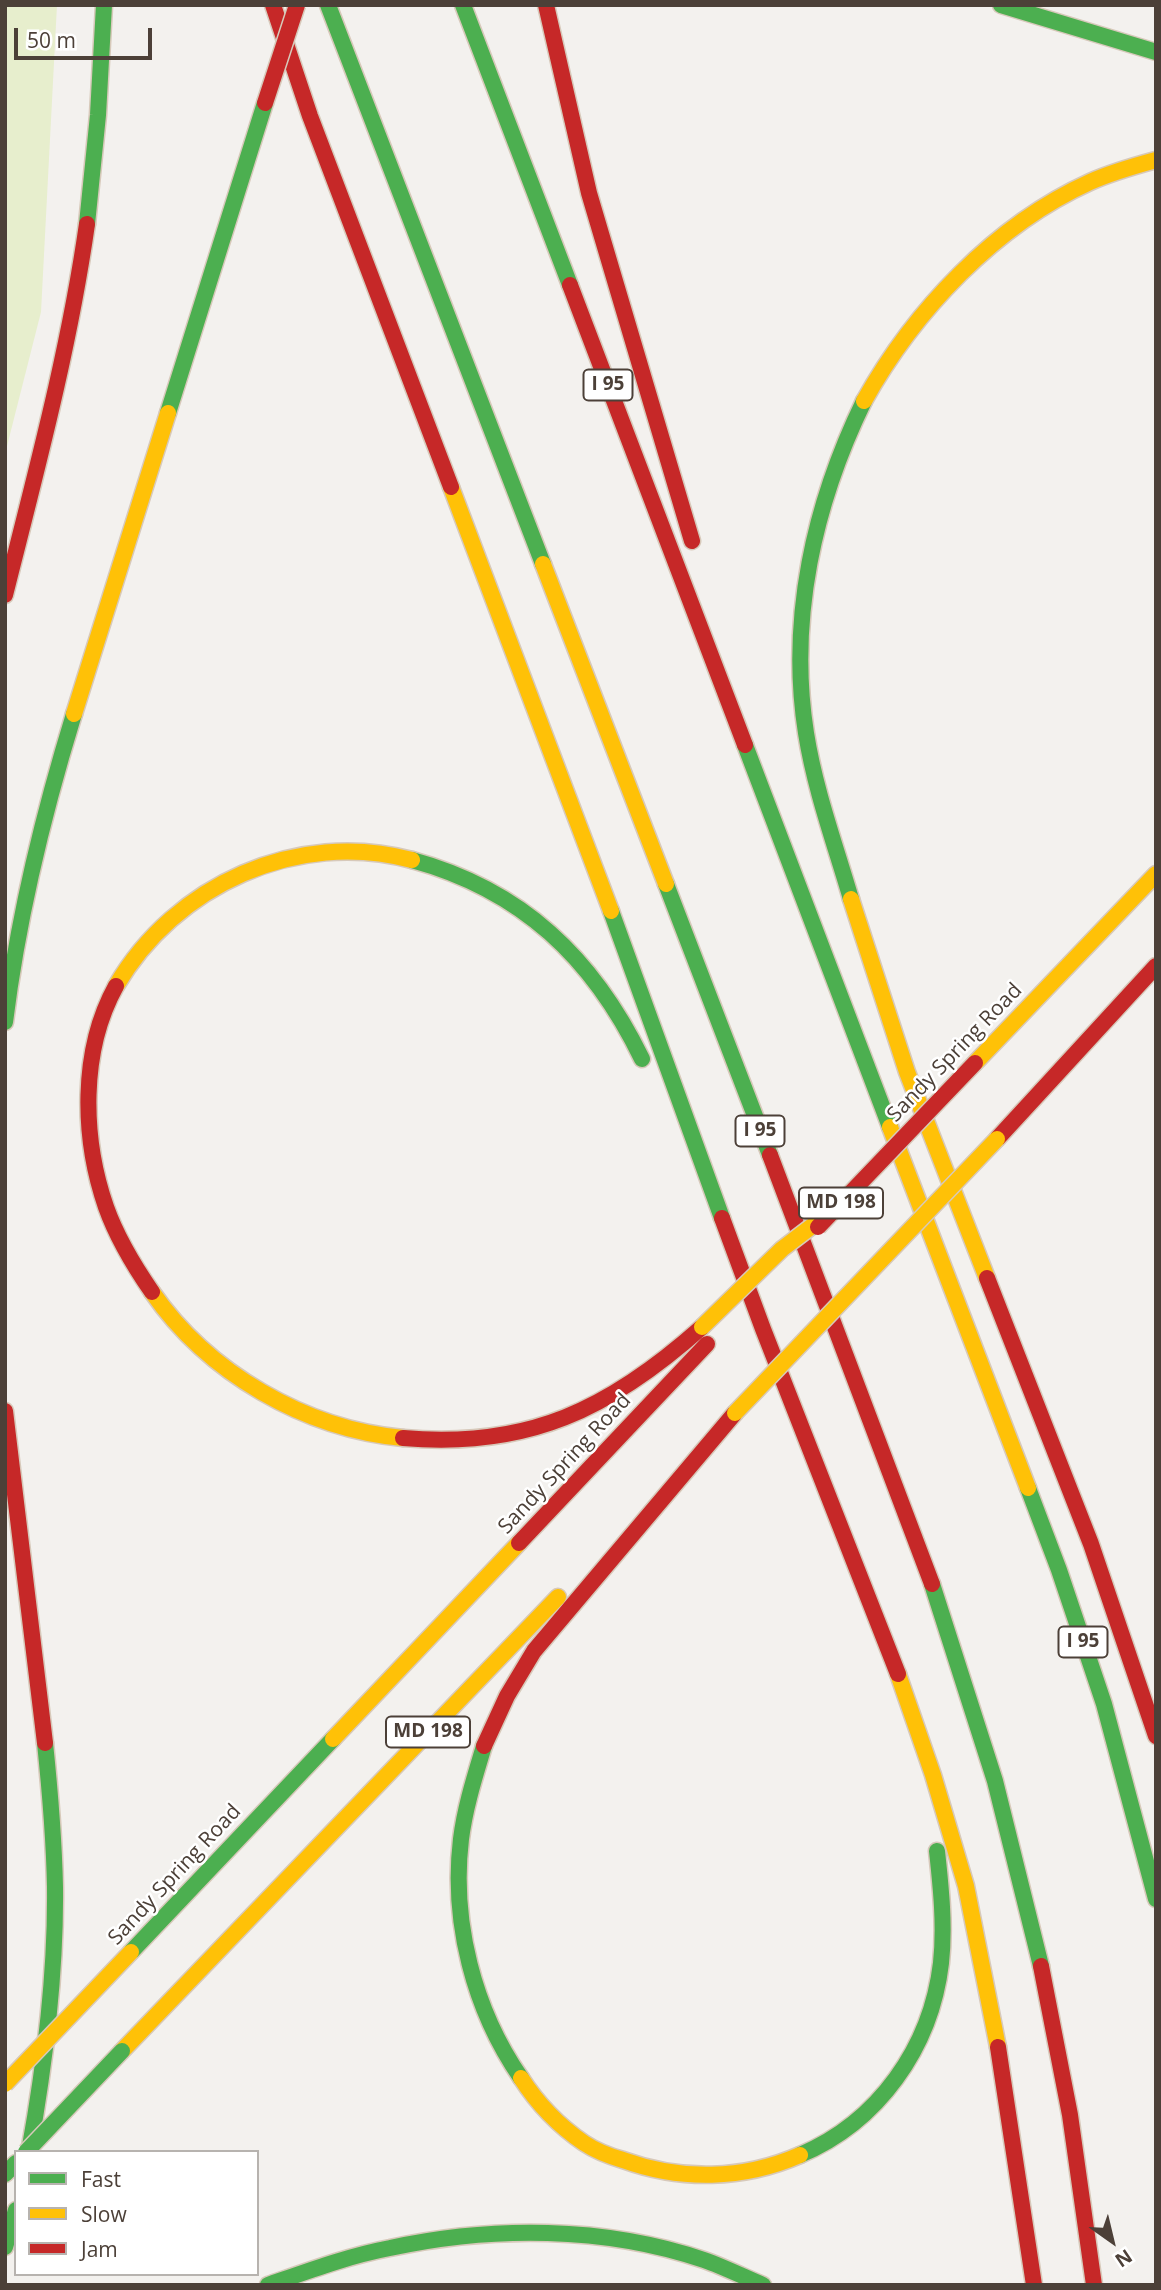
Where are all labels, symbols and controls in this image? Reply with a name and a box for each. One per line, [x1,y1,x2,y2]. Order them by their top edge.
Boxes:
scale bar [18,14,156,58]
text: 50 m [27,26,76,54]
road number: I 95 [584,370,632,400]
street label: Sandy Spring Road [882,978,1028,1128]
road number: I 95 [736,1116,784,1147]
road number: MD 198 [799,1188,883,1218]
street label: Sandy Spring Road [493,1388,637,1540]
road number: I 95 [1058,1626,1108,1658]
road number: MD 198 [386,1716,470,1748]
street label: Sandy Spring Road [103,1799,247,1951]
legend [14,2150,259,2276]
text: Fast [81,2165,121,2193]
text: Slow [81,2200,127,2228]
north arrow [1077,2206,1147,2276]
text: Jam [81,2235,118,2263]
text: N [1110,2243,1137,2274]

